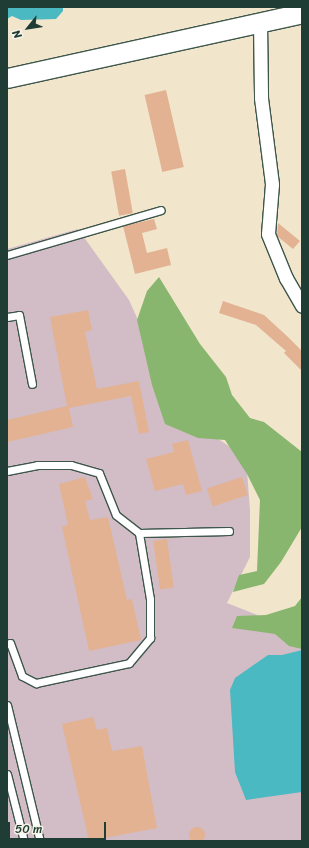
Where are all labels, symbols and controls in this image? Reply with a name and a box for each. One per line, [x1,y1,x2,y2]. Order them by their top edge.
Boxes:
north arrow [8,8,48,48]
text: N [7,26,27,42]
scale bar [10,814,108,840]
text: 50 m [15,818,42,840]

